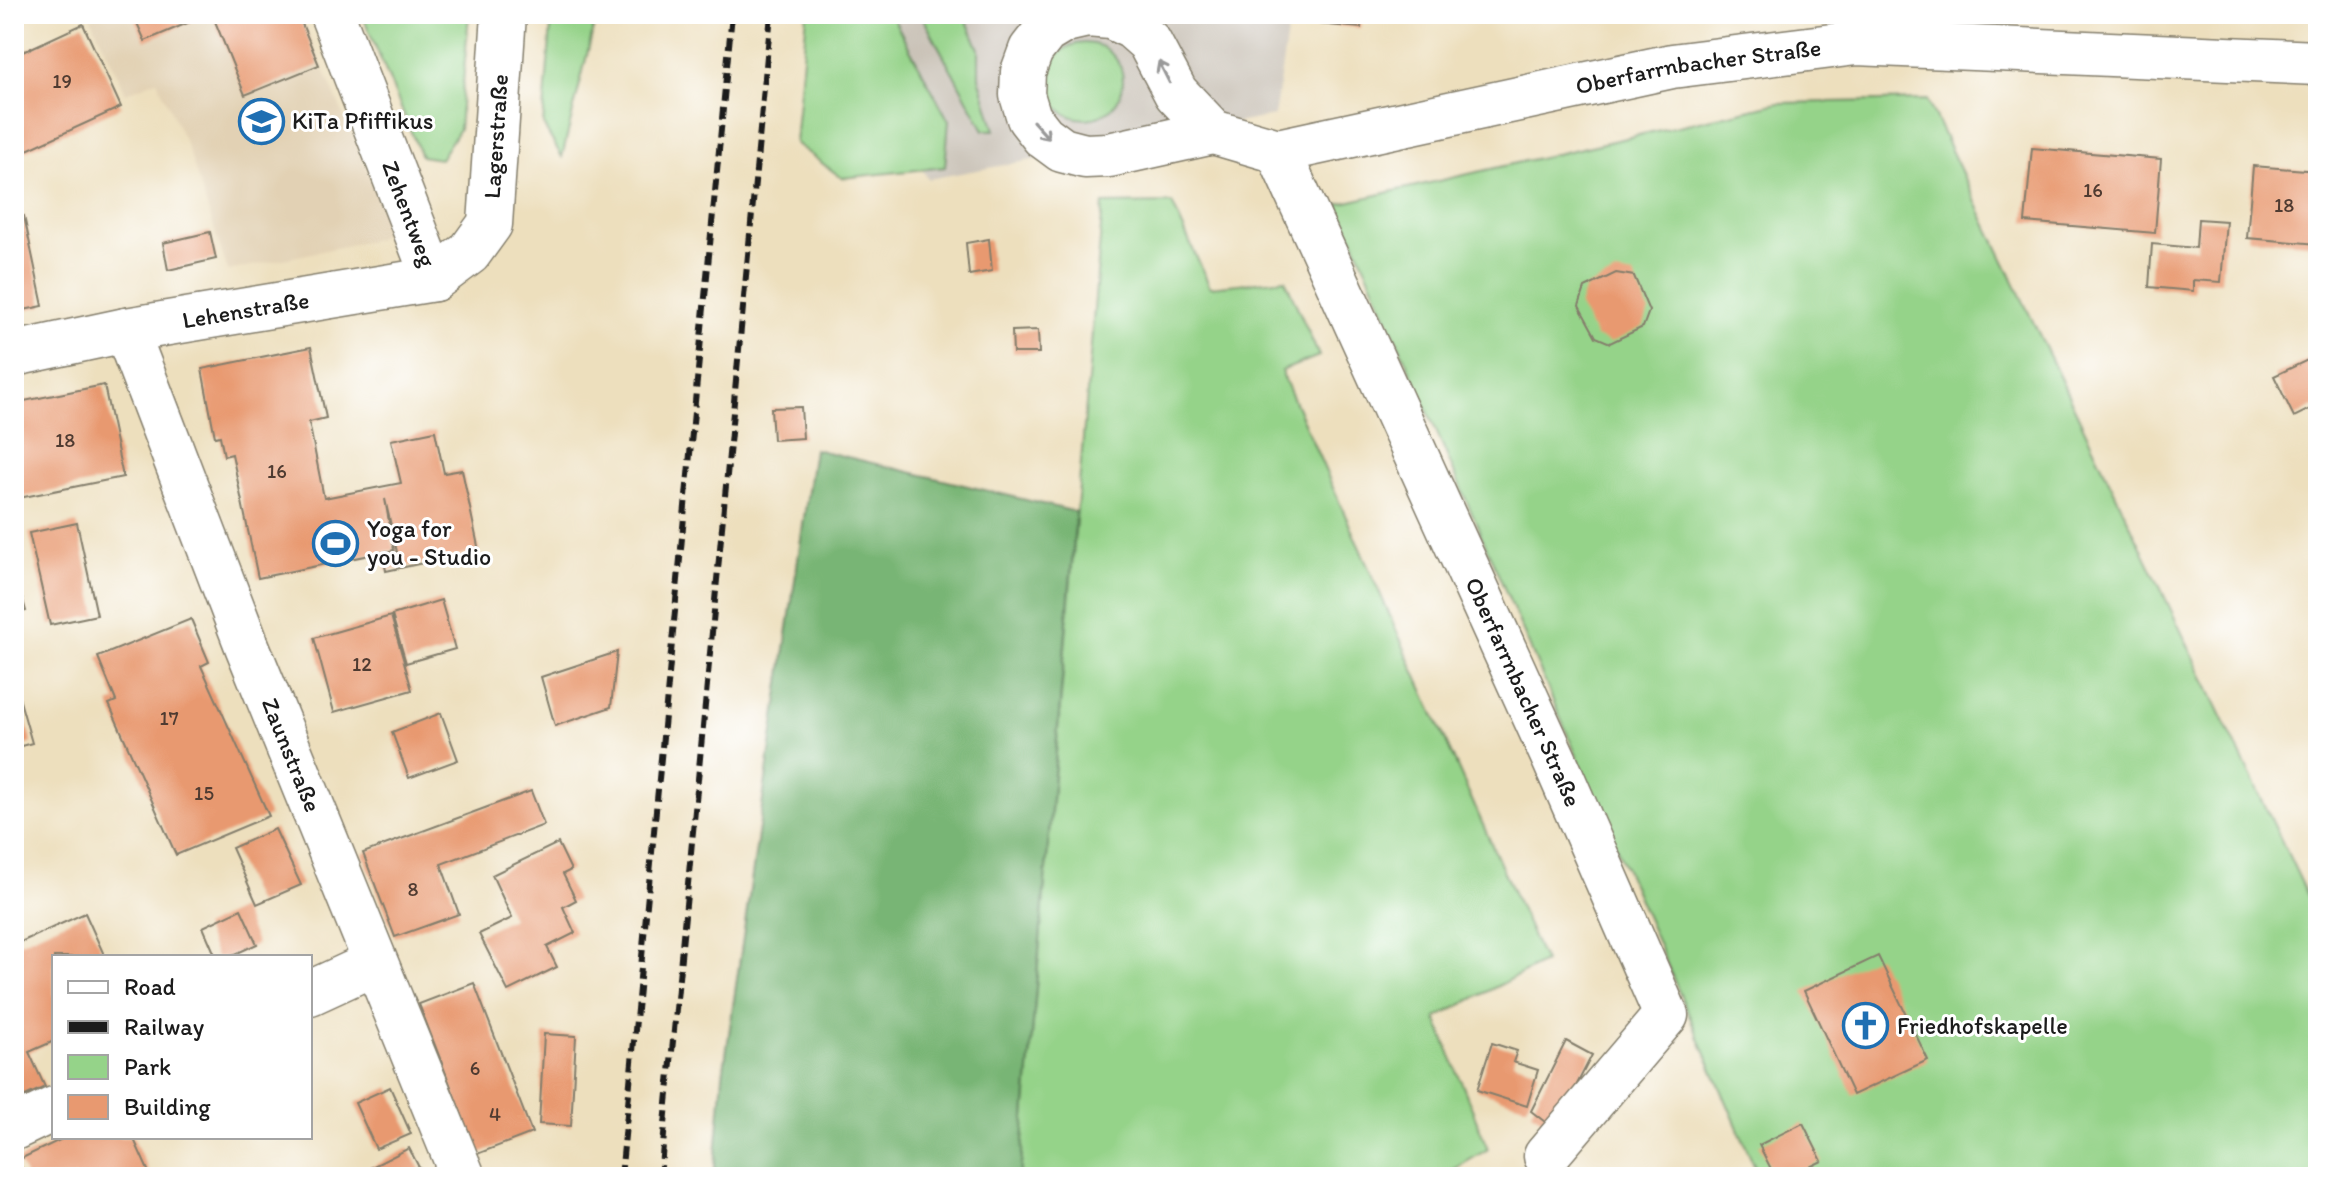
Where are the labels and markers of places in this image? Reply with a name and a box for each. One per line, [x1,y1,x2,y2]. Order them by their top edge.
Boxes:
school or university icon: KiTa Pfiffikus [237,97,285,145]
place label: KiTa Pfiffikus [292,106,433,135]
place label: Yoga for you - Studio [367,514,491,571]
sports icon: Yoga for you - Studio [312,519,360,567]
church icon: Friedhofskapelle [1842,1002,1890,1050]
place label: Friedhofskapelle [1897,1011,2068,1040]

